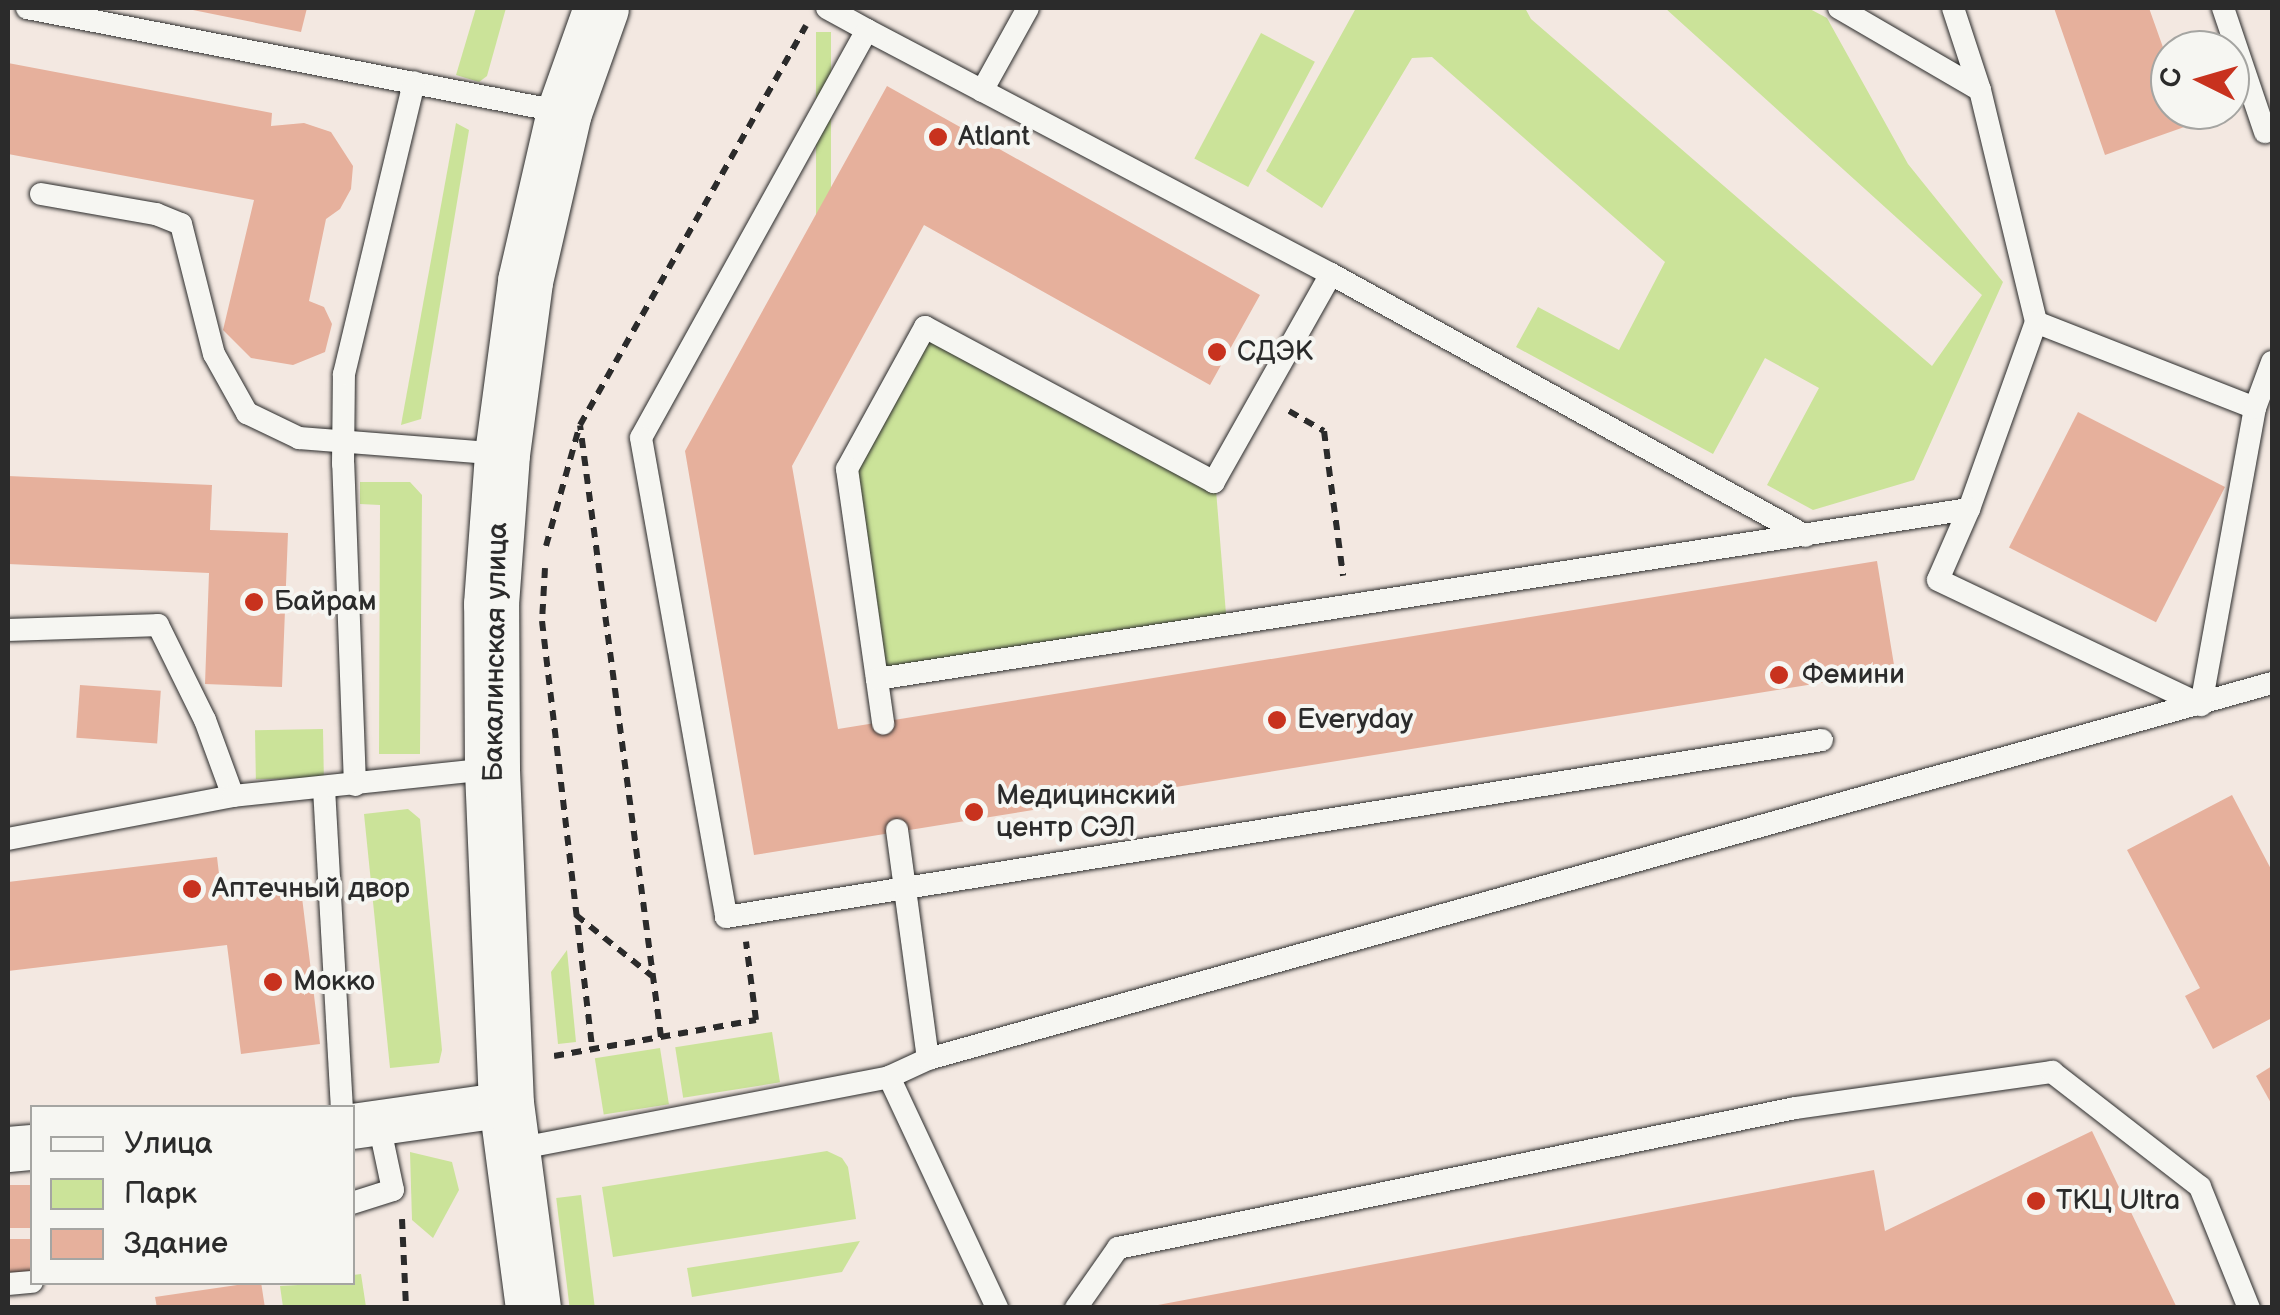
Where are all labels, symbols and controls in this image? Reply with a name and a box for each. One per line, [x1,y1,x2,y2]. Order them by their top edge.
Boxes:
north arrow [2150,30,2250,130]
text: С [2154,66,2189,89]
place label: Atlant [958,120,1030,154]
marker: Atlant [927,126,949,148]
place label: СДЭК [1237,335,1313,369]
marker: СДЭК [1206,341,1228,363]
street label: Бакалинская улица [477,522,515,782]
place label: Байрам [274,585,377,619]
marker: Байрам [243,591,265,613]
place label: Фемини [1802,658,1905,692]
marker: Фемини [1766,662,1792,688]
place label: Everyday [1297,703,1413,737]
marker: Everyday [1266,709,1288,731]
place label: Медицинский центр СЭЛ [996,779,1176,845]
marker: Медицинский центр СЭЛ [961,799,987,825]
place label: Аптечный двор [212,872,410,906]
marker: Аптечный двор [181,878,203,900]
place label: Мокко [293,965,375,999]
marker: Мокко [262,971,284,993]
legend [30,1105,355,1285]
text: Улица [124,1126,213,1162]
text: Парк [124,1176,197,1212]
place label: ТКЦ Ultra [2056,1184,2180,1218]
marker: ТКЦ Ultra [2025,1190,2047,1212]
text: Здание [124,1226,228,1262]

